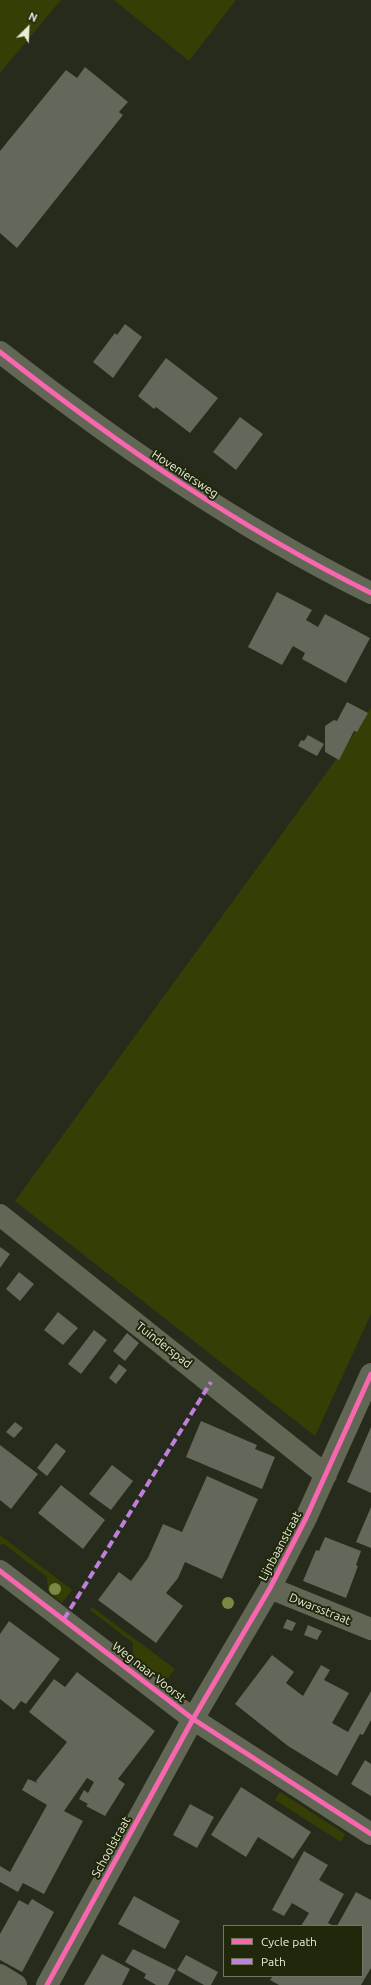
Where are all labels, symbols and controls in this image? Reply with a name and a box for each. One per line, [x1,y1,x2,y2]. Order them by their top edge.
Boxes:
north arrow [8,8,48,48]
text: N [27,10,39,24]
street label: Hoveniersweg [149,447,221,501]
street label: Tuinderspad [133,1319,195,1371]
street label: Lijnbaanstraat [256,1509,304,1583]
street label: Dwarsstraat [287,1590,353,1628]
street label: Weg naar Voorst [109,1639,189,1705]
street label: Schoolstraat [88,1814,134,1880]
legend [223,1925,363,1977]
text: Cycle path [261,1935,317,1948]
text: Path [261,1955,286,1968]

